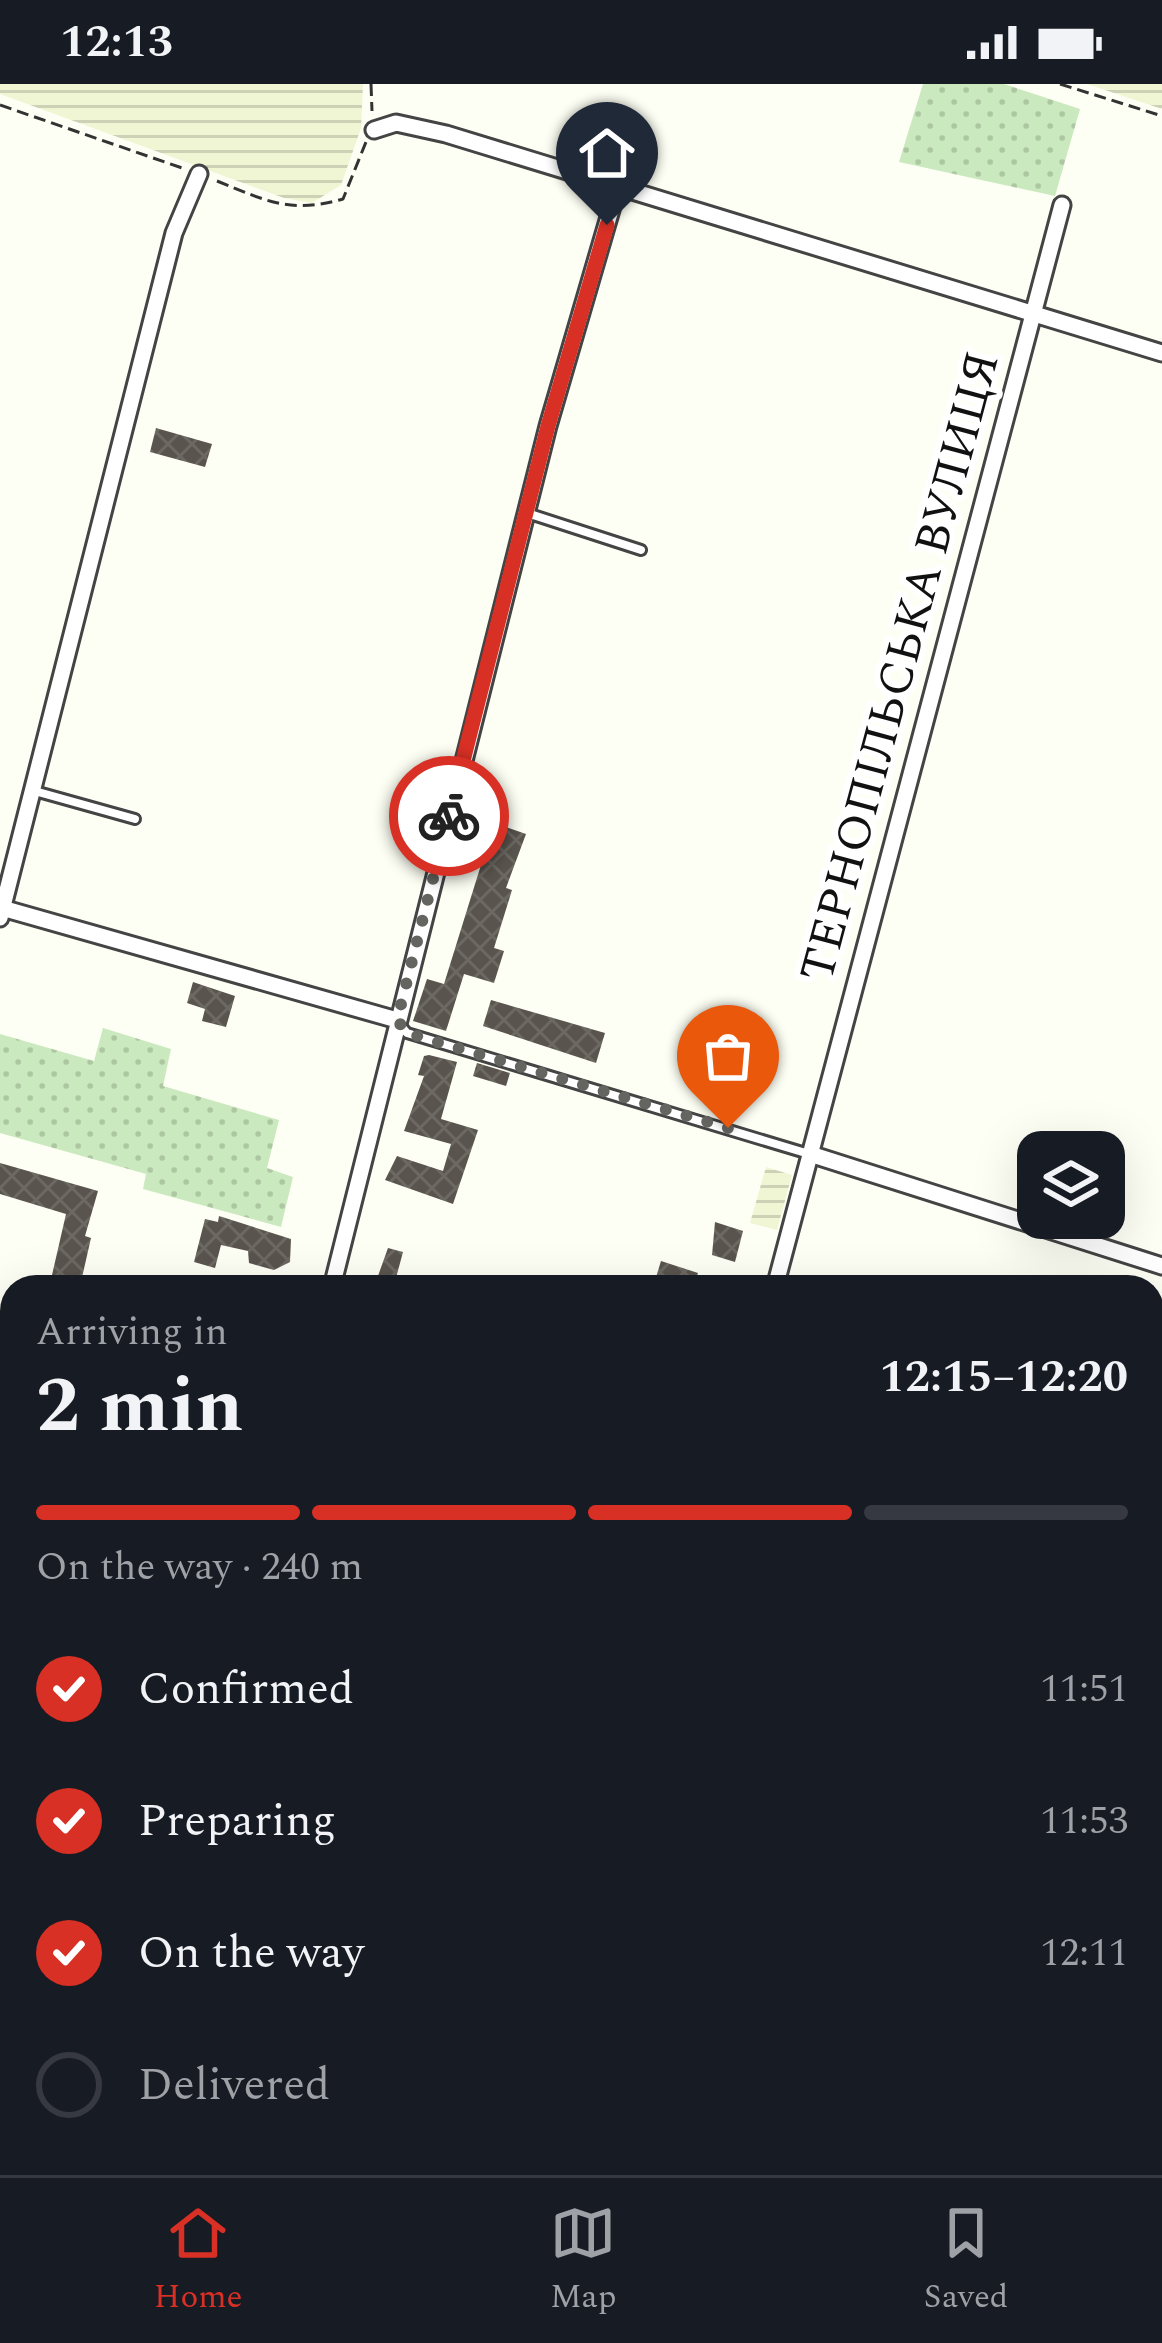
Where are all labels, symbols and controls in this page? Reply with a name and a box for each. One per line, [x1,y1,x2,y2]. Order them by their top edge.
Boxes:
text: 12:13 [60,8,173,77]
pin [556,102,658,225]
icon: home [574,120,640,186]
street label: ТЕРНОПІЛЬСЬКА ВУЛИЦЯ [781,343,1020,990]
courier [389,756,509,876]
icon: bike [416,783,482,849]
pin [677,1005,779,1128]
icon: bag [695,1023,761,1089]
map controls [1017,1131,1125,1239]
button: layers [1017,1131,1125,1239]
text: Arriving in [36,1303,228,1362]
text: 12:15–12:20 [879,1343,1128,1412]
text: 2 min [36,1347,244,1466]
text: On the way · 240 m [36,1538,363,1597]
text: Confirmed [138,1655,354,1724]
icon: check [36,1656,102,1722]
text: 11:51 [1040,1660,1128,1719]
text: Preparing [138,1787,336,1856]
icon: check [36,1788,102,1854]
text: 11:53 [1040,1792,1128,1851]
text: On the way [138,1919,364,1988]
icon: check [36,1920,102,1986]
text: 12:11 [1040,1924,1128,1983]
text: Delivered [138,2051,330,2120]
tab: Home [154,2200,243,2322]
tab: Map [550,2200,616,2322]
tab: Saved [924,2200,1008,2322]

